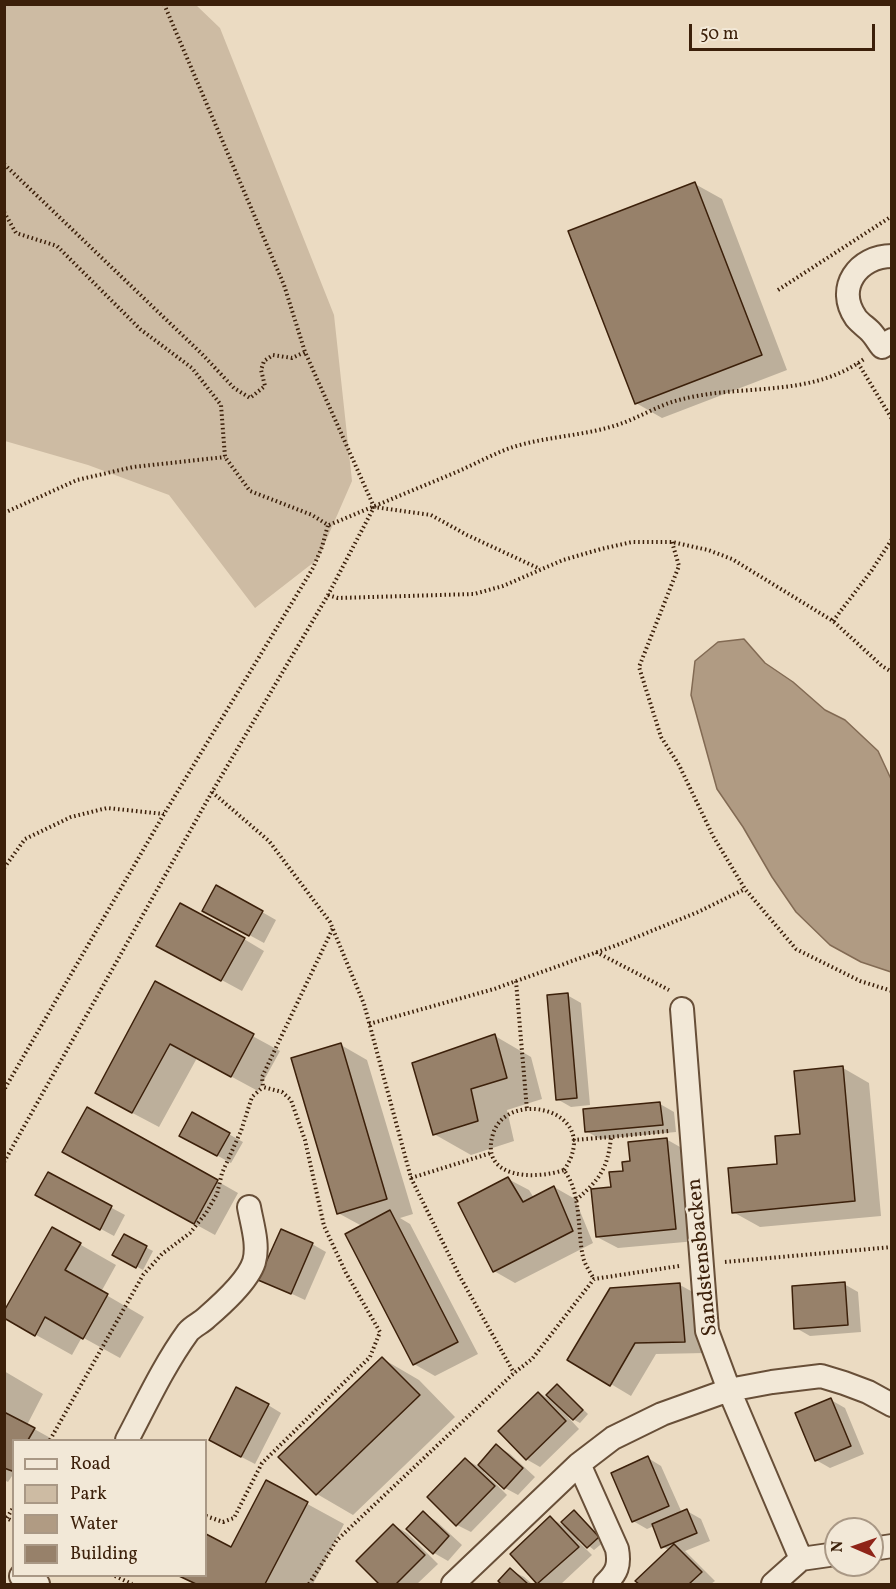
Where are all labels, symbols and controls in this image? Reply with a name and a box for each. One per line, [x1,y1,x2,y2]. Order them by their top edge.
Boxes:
scale bar [692,12,878,50]
text: 50 m [700,22,739,47]
street label: Sandstensbacken [683,1177,725,1337]
legend [12,1439,207,1577]
text: Road [70,1452,111,1477]
text: Park [70,1482,107,1507]
text: Water [70,1512,118,1537]
north arrow [824,1517,884,1577]
text: N [827,1540,849,1553]
text: Building [70,1542,138,1567]

